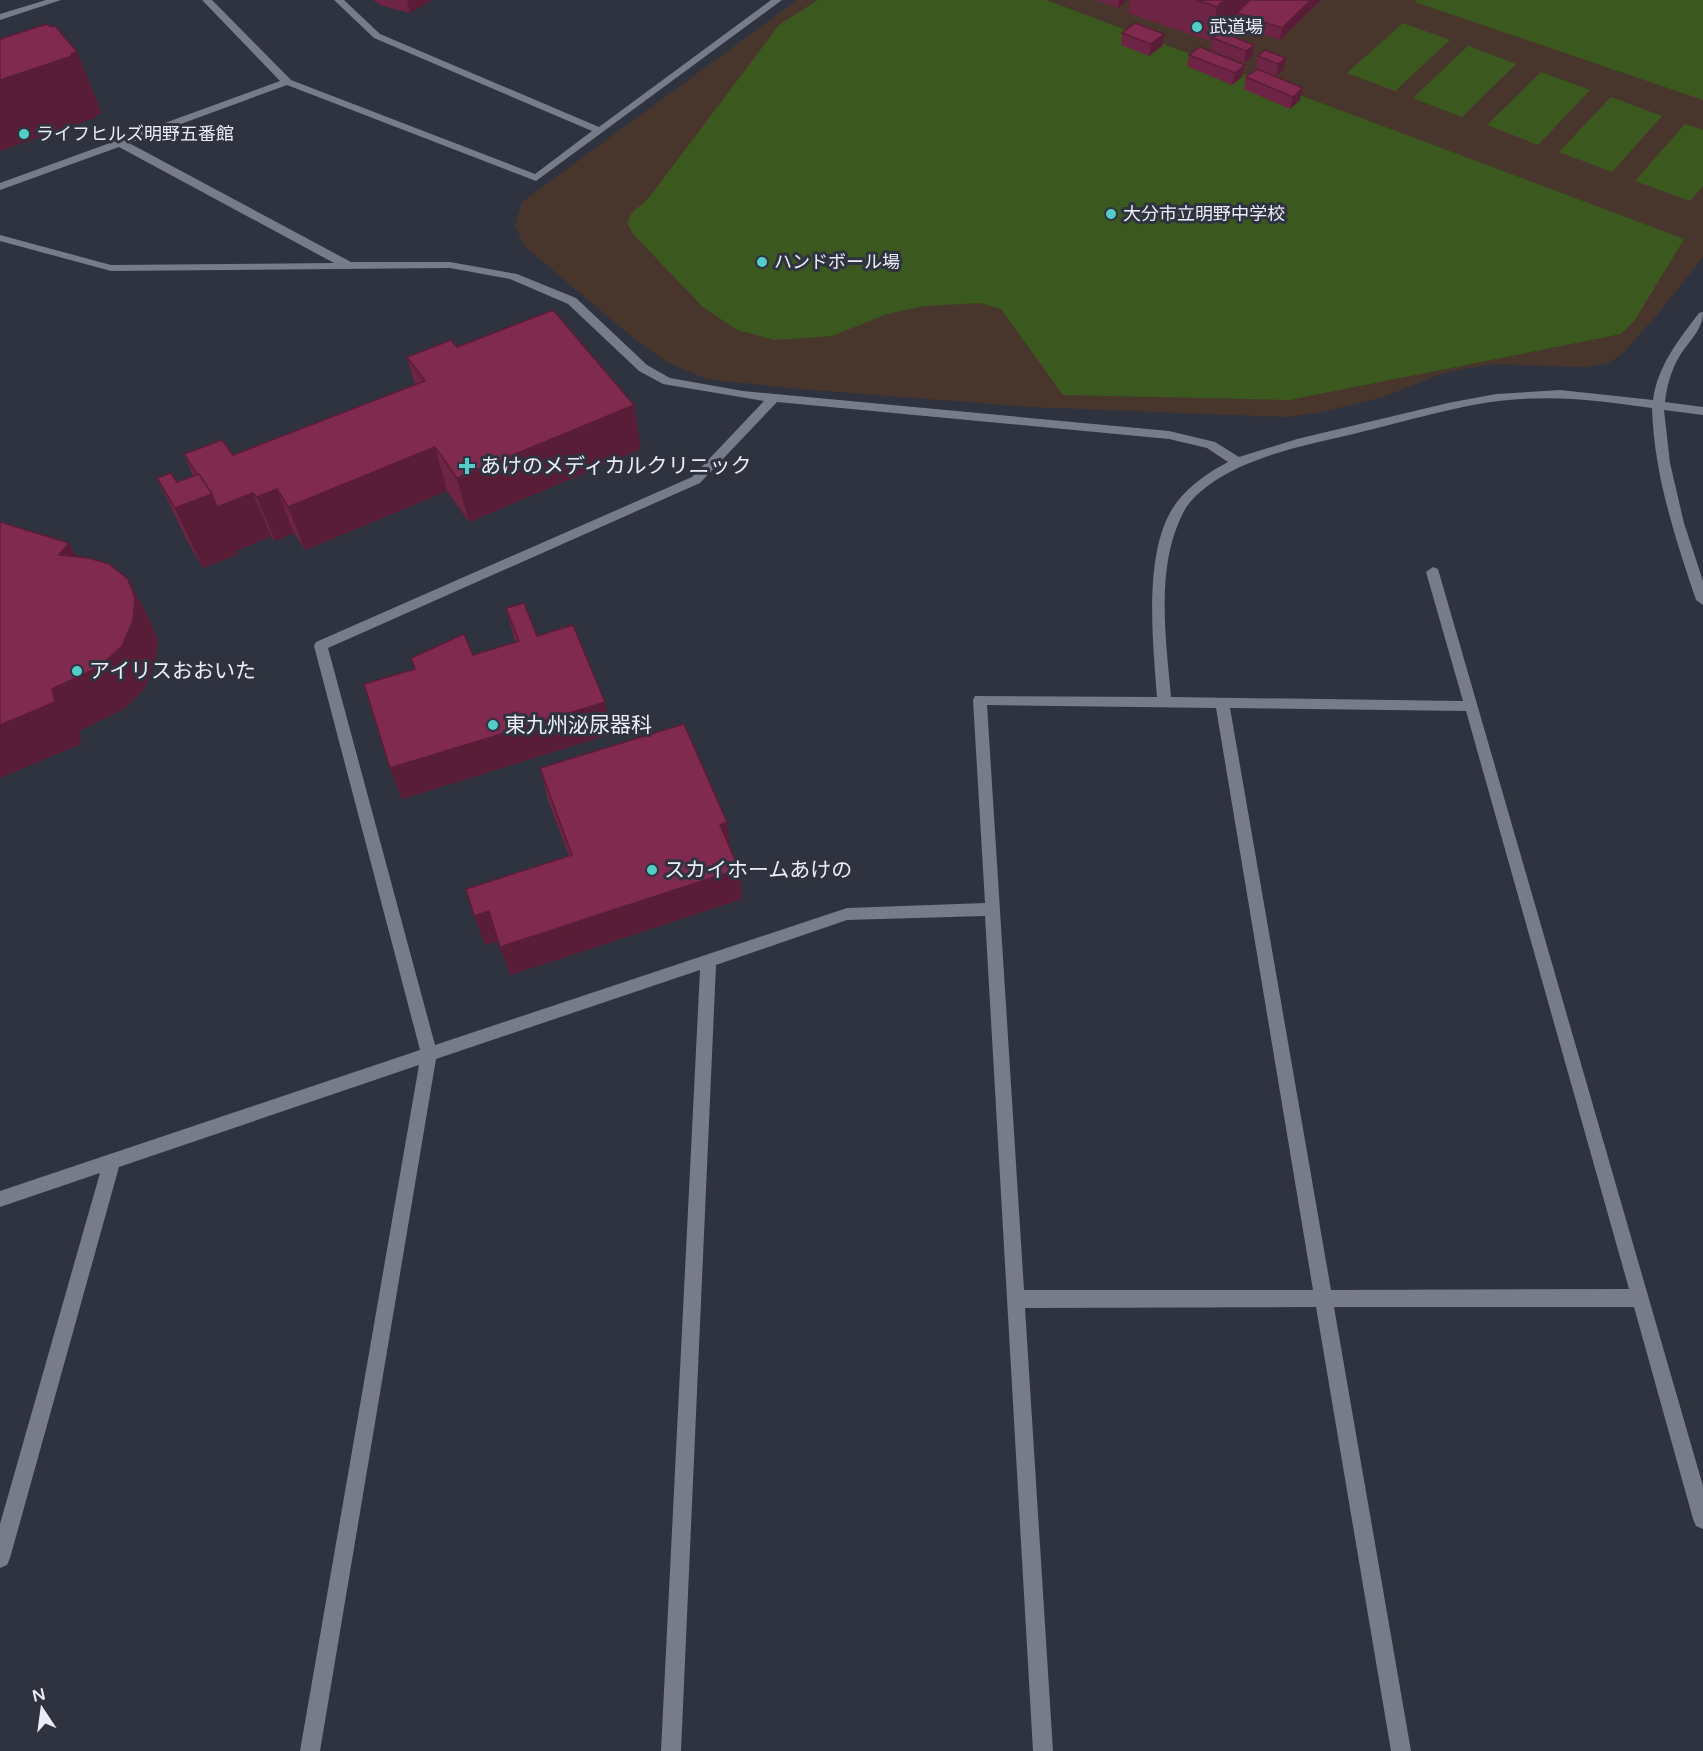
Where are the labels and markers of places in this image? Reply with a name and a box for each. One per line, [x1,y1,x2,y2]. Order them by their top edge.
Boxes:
place label: 武道場 [1209,16,1263,38]
marker: 武道場 [1190,20,1204,34]
place label: ライフヒルズ明野五番館 [36,123,234,145]
marker: ライフヒルズ明野五番館 [17,127,31,141]
place label: 大分市立明野中学校 [1123,203,1285,225]
marker: 大分市立明野中学校 [1104,207,1118,221]
place label: ハンドボール場 [774,251,900,273]
marker: ハンドボール場 [755,255,769,269]
place label: あけのメディカルクリニック [480,454,752,479]
marker: あけのメディカルクリニック [458,457,476,475]
place label: アイリスおおいた [89,659,256,684]
marker: アイリスおおいた [70,664,84,678]
place label: 東九州泌尿器科 [505,713,652,738]
marker: 東九州泌尿器科 [486,718,500,732]
place label: スカイホームあけの [664,858,852,883]
marker: スカイホームあけの [645,863,659,877]

